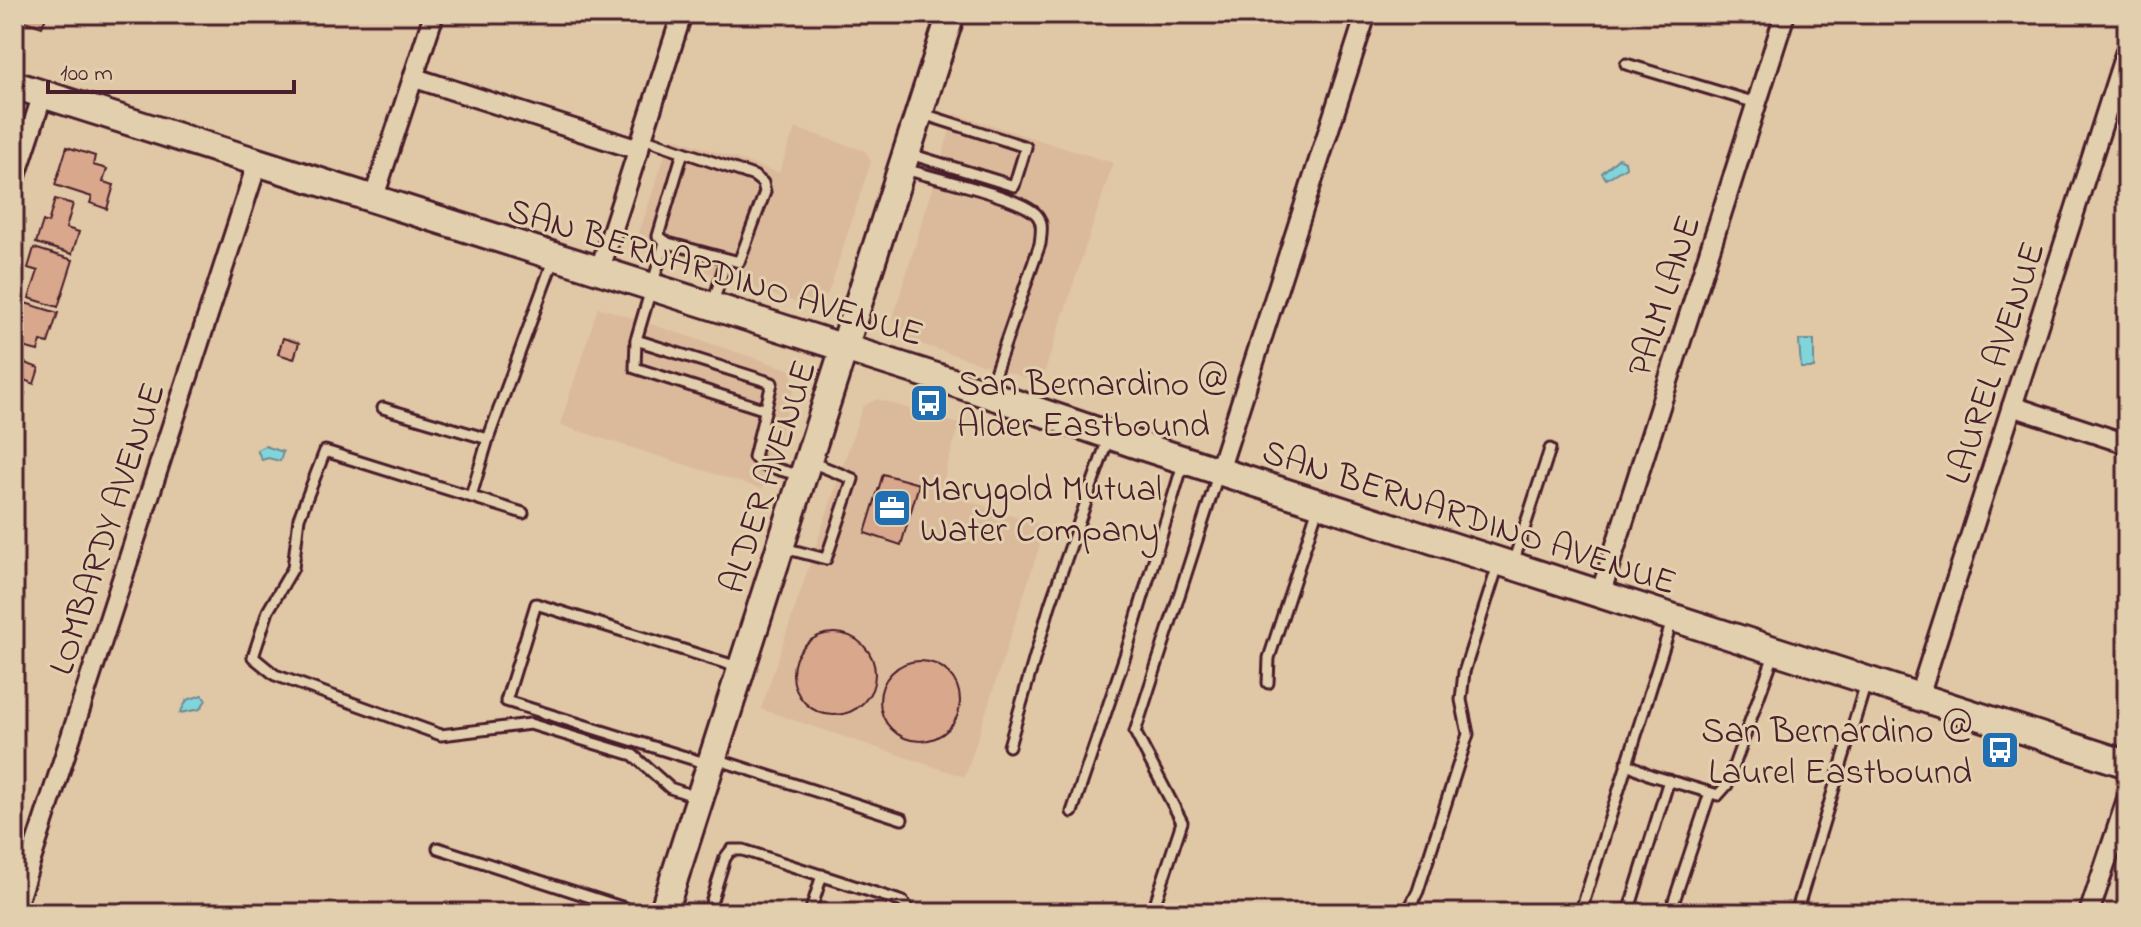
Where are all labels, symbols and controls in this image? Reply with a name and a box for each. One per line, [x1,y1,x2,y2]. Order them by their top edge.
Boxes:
scale bar [48,44,294,94]
text: 100 m [60,57,113,92]
street label: SAN BERNARDINO AVENUE [500,186,929,363]
street label: PALM LANE [1615,209,1717,384]
street label: LAUREL AVENUE [1933,235,2061,491]
street label: ALDER AVENUE [708,354,833,601]
place label: San Bernardino @ Alder Eastbound [957,360,1228,454]
street label: LOMBARDY AVENUE [37,376,182,682]
bus stop icon: San Bernardino @ Alder Eastbound [908,382,950,424]
street label: SAN BERNARDINO AVENUE [1255,427,1682,611]
place label: Marygold Mutual Water Company [920,465,1162,559]
office icon: Marygold Mutual Water Company [871,487,913,529]
place label: San Bernardino @ Laurel Eastbound [1701,707,1972,801]
bus stop icon: San Bernardino @ Laurel Eastbound [1979,729,2021,771]

